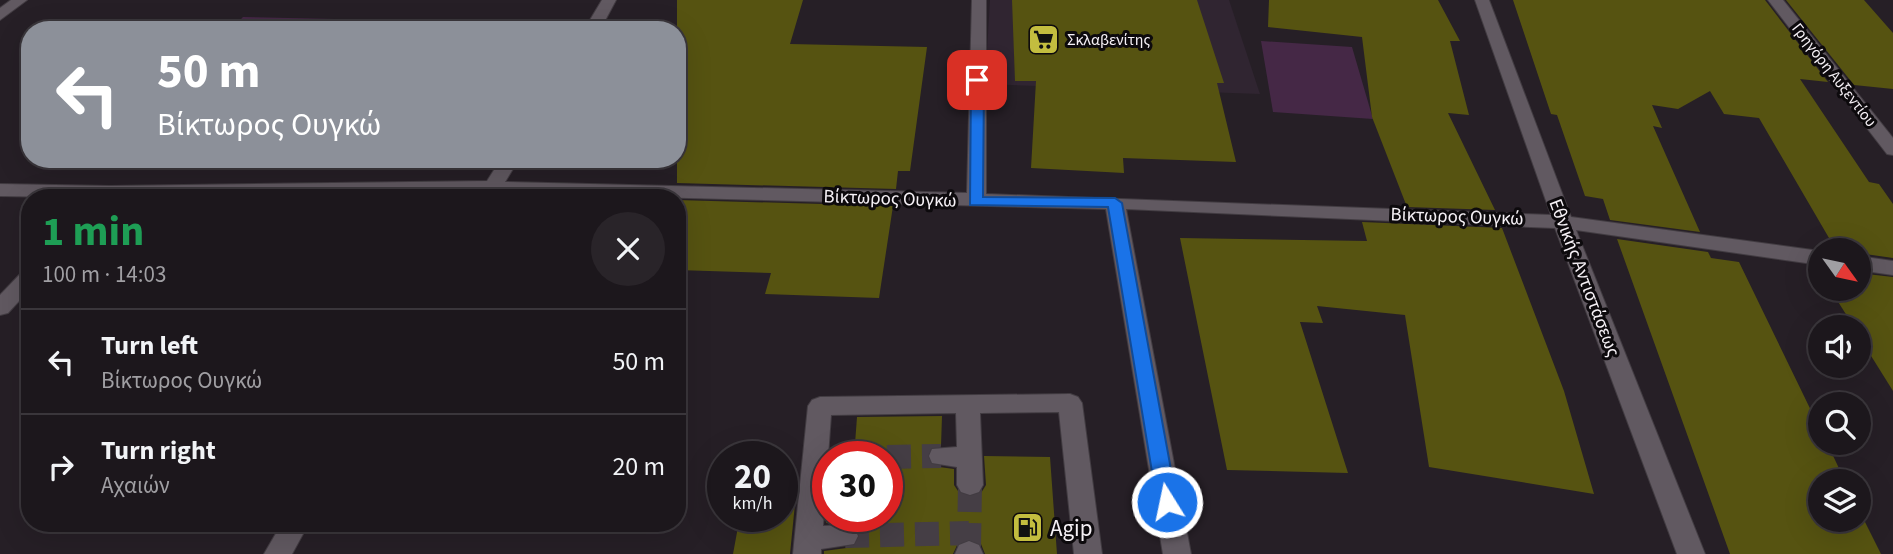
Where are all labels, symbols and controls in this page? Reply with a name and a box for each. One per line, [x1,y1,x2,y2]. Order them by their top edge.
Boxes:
street label: Γρηγόρη Αυξεντίου [1786,18,1882,132]
supermarket icon: Σκλαβενίτης [1027,23,1061,57]
place label: Σκλαβενίτης [1067,29,1150,51]
text: 50 m [157,37,261,107]
icon: left [42,49,133,140]
pin [947,50,1007,110]
icon: arrive [958,61,996,99]
text: Βίκτωρος Ουγκώ [157,102,381,148]
street label: Βίκτωρος Ουγκώ [823,183,957,215]
street label: Εθνικής Αντιστάσεως [1541,195,1627,361]
street label: Βίκτωρος Ουγκώ [1390,201,1524,233]
text: 1 min [42,202,144,262]
button: close [591,212,665,286]
north arrow [1808,238,1871,301]
map controls [1808,238,1871,532]
text: 100 m · 14:03 [42,258,166,291]
button: sound [1808,315,1871,378]
text: Turn left [101,327,198,364]
icon: left [42,343,80,381]
text: 50 m [612,343,665,380]
text: Βίκτωρος Ουγκώ [101,364,262,397]
button: search [1808,392,1871,455]
text: Turn right [101,432,216,469]
speed limit sign: 30 [812,441,903,532]
icon: right [42,448,80,486]
text: 20 m [612,448,665,485]
text: 20 [734,452,771,502]
position arrow [1130,465,1204,539]
text: Αχαιών [101,469,170,502]
button: layers [1808,469,1871,532]
text: km/h [733,491,772,516]
fuel station icon: Agip [1010,511,1044,545]
place label: Agip [1050,512,1093,545]

